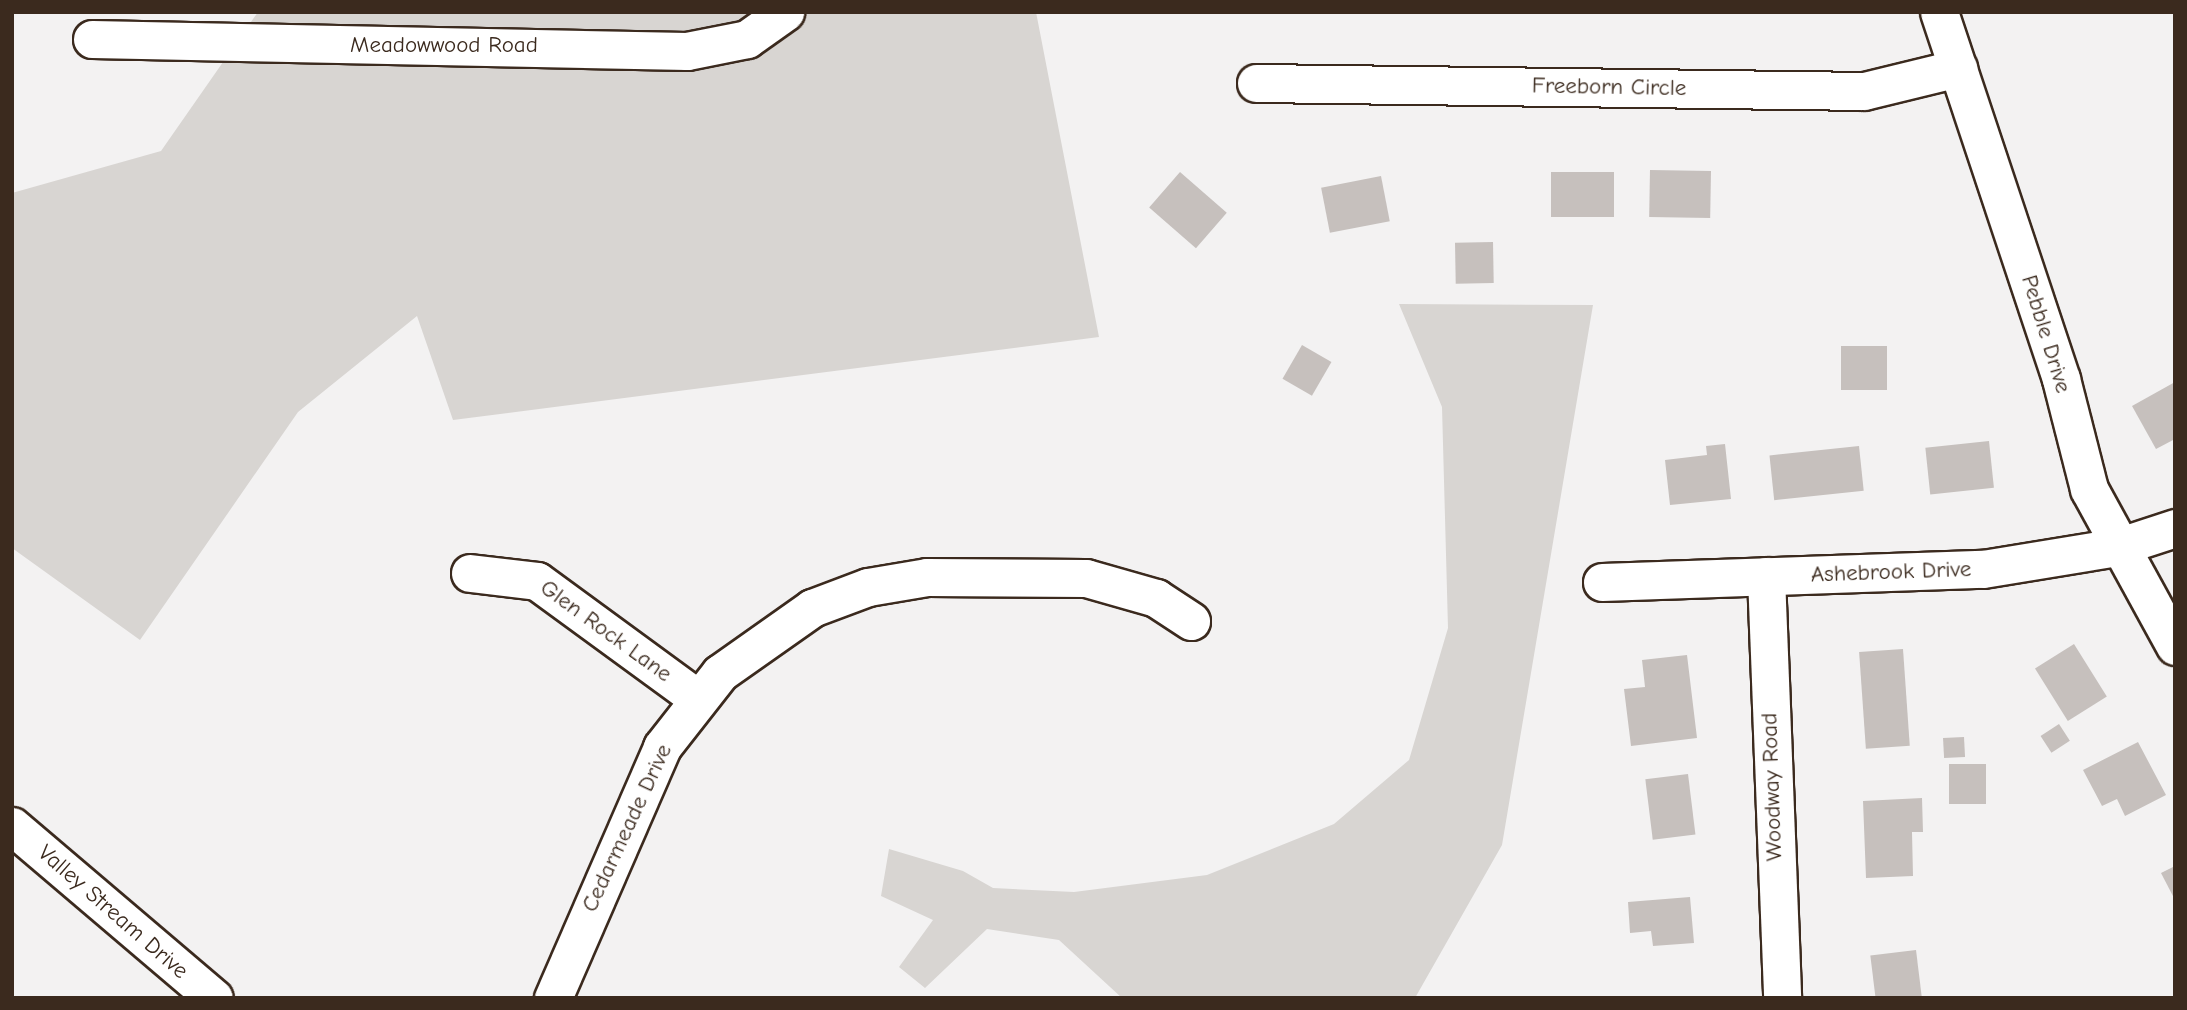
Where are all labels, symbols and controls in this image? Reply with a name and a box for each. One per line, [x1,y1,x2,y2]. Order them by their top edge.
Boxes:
street label: Meadowwood Road [350,31,538,59]
street label: Freeborn Circle [1532,72,1686,102]
street label: Pebble Drive [2015,272,2077,396]
street label: Ashebrook Drive [1810,555,1972,589]
street label: Glen Rock Lane [535,574,677,688]
street label: Woodway Road [1756,712,1788,862]
street label: Cedarmeade Drive [576,740,678,916]
street label: Valley Stream Drive [32,839,194,985]

